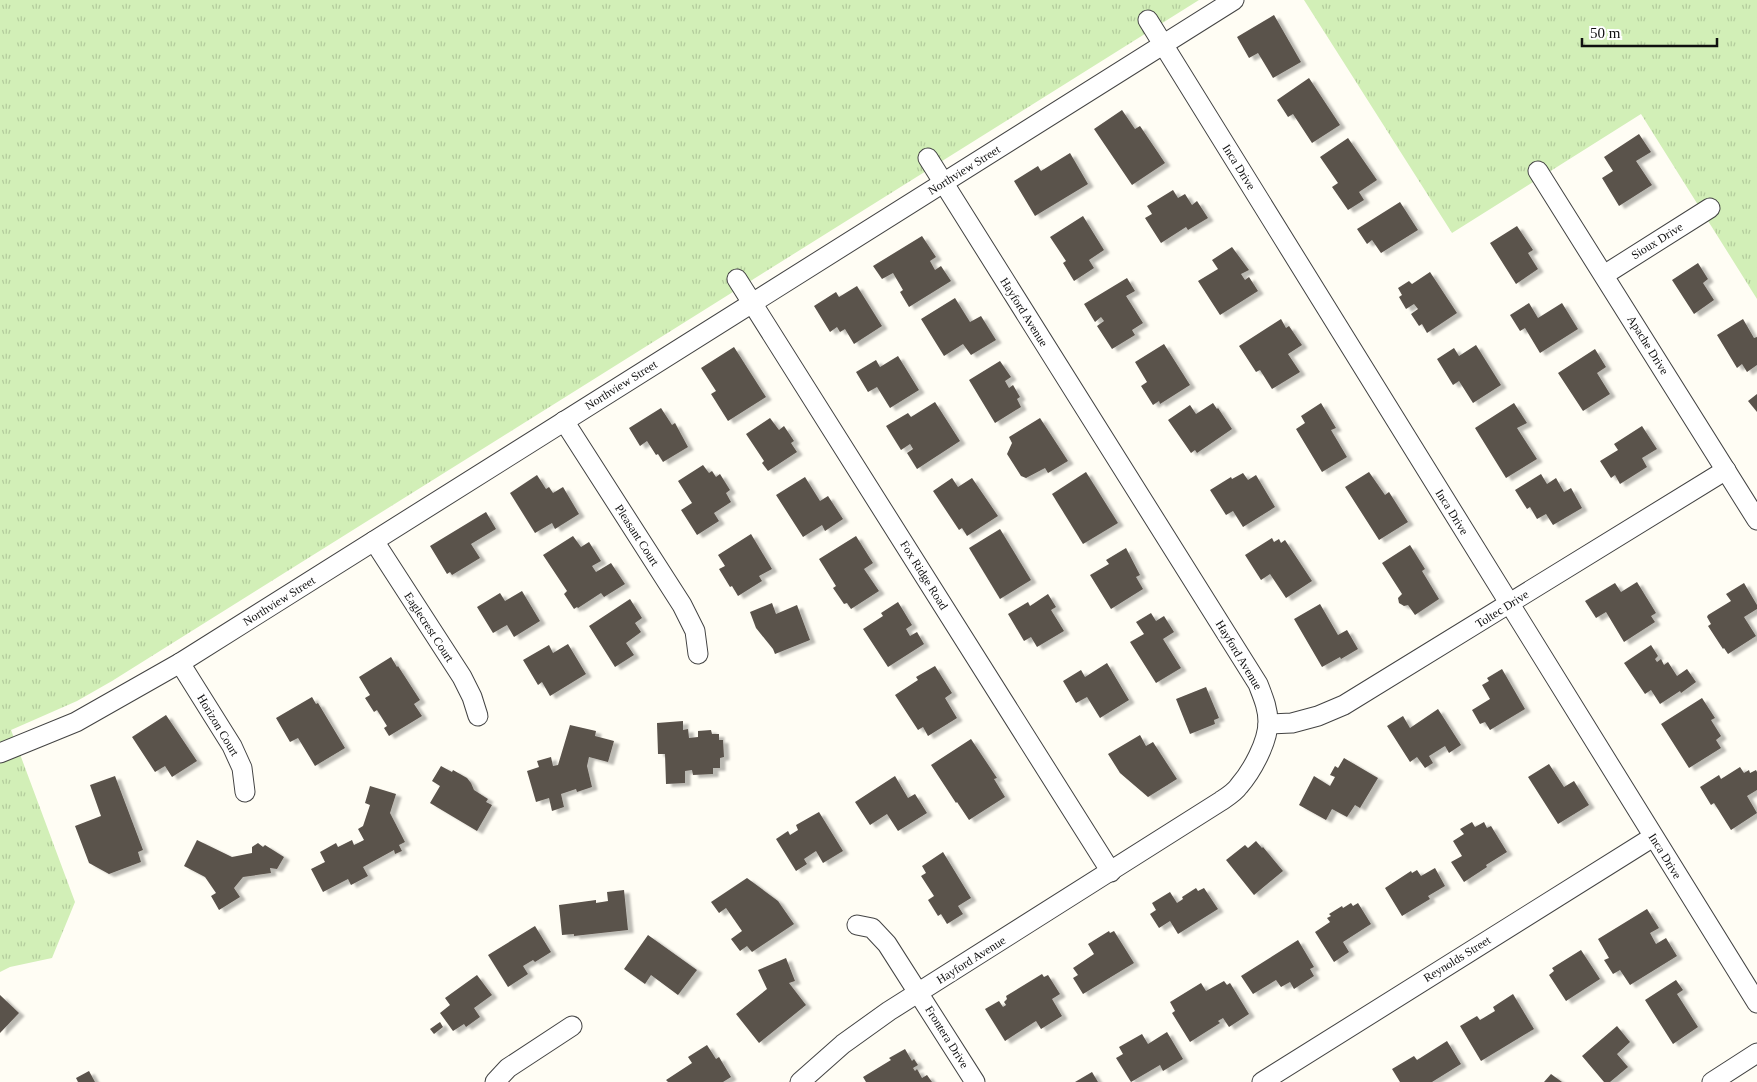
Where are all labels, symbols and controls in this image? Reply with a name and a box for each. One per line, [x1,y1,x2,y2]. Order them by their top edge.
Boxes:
scale bar [1582,15,1717,47]
text: 50 m [1590,25,1621,41]
street label: Northview Street [925,142,1003,198]
street label: Inca Drive [1220,142,1258,192]
street label: Sioux Drive [1629,220,1685,262]
street label: Hayford Avenue [997,275,1051,349]
street label: Apache Drive [1624,313,1672,377]
street label: Northview Street [582,357,660,413]
street label: Inca Drive [1433,487,1471,537]
street label: Pleasant Court [612,502,662,569]
street label: Fox Ridge Road [897,538,951,612]
street label: Northview Street [240,573,318,629]
street label: Toltec Drive [1473,587,1531,631]
street label: Eaglecrest Court [401,590,457,665]
street label: Hayford Avenue [1213,618,1265,692]
street label: Horizon Court [194,692,242,759]
street label: Inca Drive [1646,831,1684,881]
street label: Reynolds Street [1421,932,1494,985]
street label: Hayford Avenue [934,933,1008,987]
street label: Frontera Drive [922,1003,972,1071]

